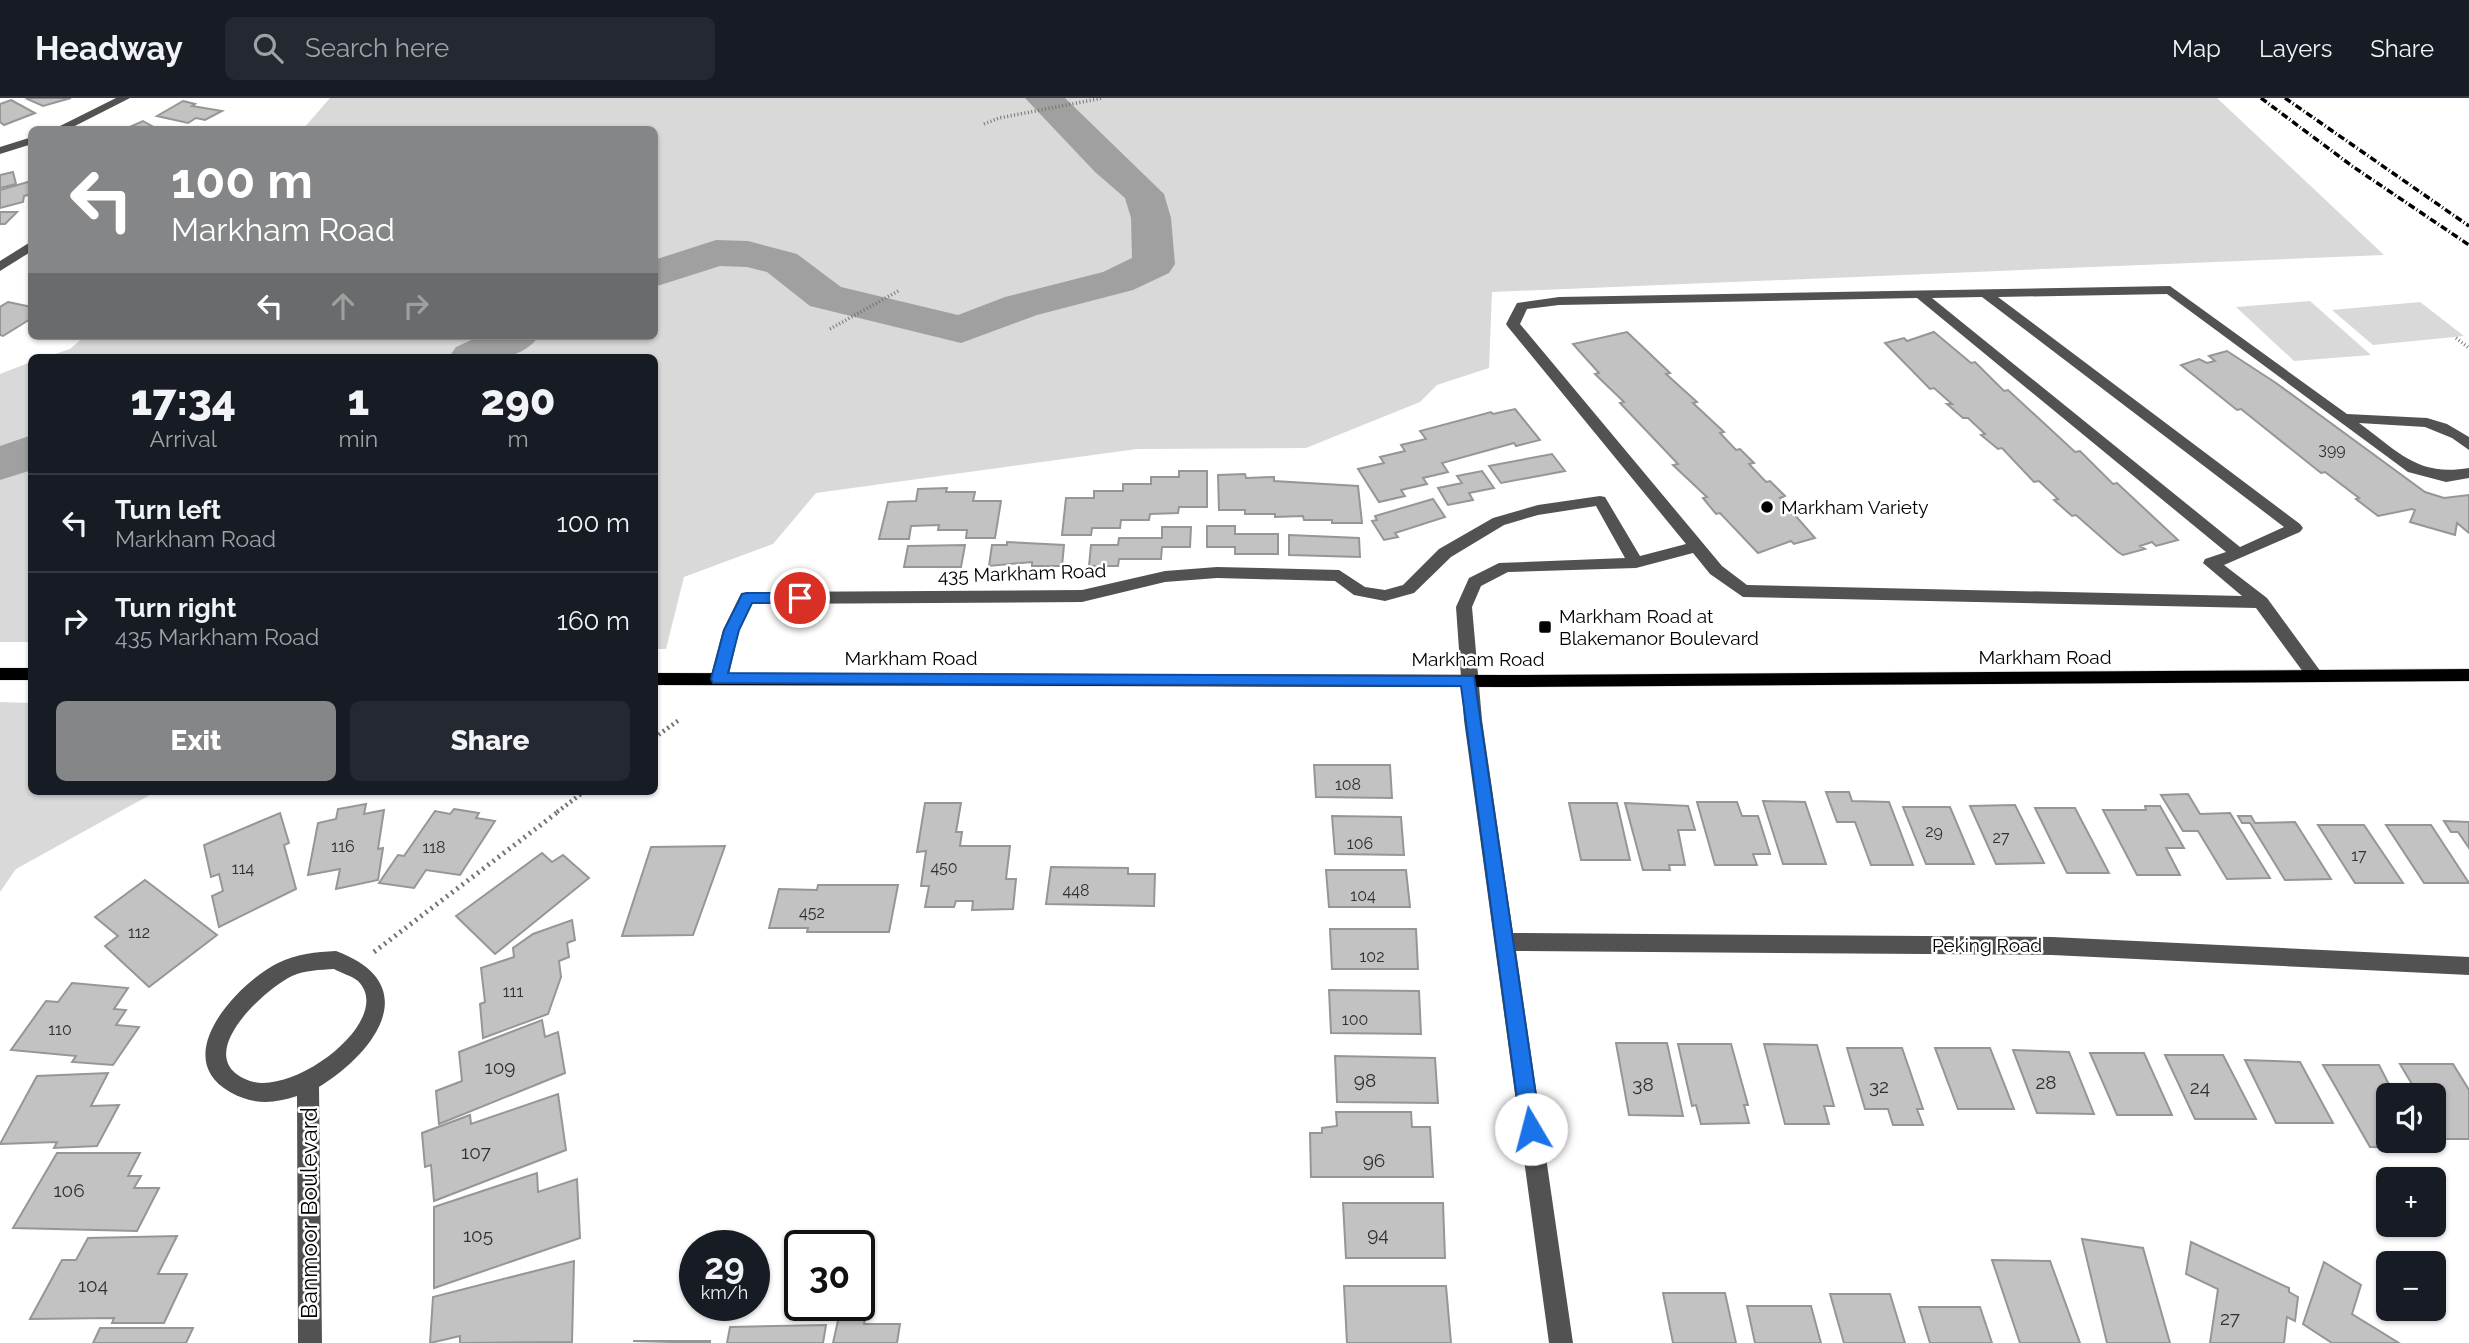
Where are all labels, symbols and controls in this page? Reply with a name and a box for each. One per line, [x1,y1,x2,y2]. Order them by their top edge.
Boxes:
search box [225,17,715,80]
text: Headway [35,29,183,68]
icon: search [249,29,287,67]
text: Search here [305,33,449,63]
text: Map [2172,34,2221,63]
text: Layers [2259,34,2332,63]
text: Share [2370,34,2434,63]
text: 100 m [171,152,313,209]
icon: left [56,154,147,245]
text: Markham Road [171,211,395,248]
icon: left [251,287,289,325]
icon: ahead [324,287,362,325]
icon: right [397,287,435,325]
text: 17:34 [130,376,236,425]
text: 1 [347,376,369,425]
text: 290 [481,376,556,425]
text: Arrival [150,425,217,452]
text: min [339,425,378,452]
text: m [507,425,529,452]
house number: 399 [2318,440,2346,459]
text: Turn left [115,495,221,525]
place label: Markham Variety [1781,496,1929,518]
marker: Markham Variety [1759,499,1775,515]
icon: left [56,504,94,542]
text: 100 m [557,508,630,538]
text: Markham Road [115,525,276,552]
street label: 435 Markham Road [937,559,1107,587]
pin [770,568,830,628]
icon: arrive [781,579,819,617]
text: Turn right [115,593,236,623]
icon: right [56,602,94,640]
place label: Markham Road at Blakemanor Boulevard [1559,605,1759,649]
text: 160 m [557,606,630,636]
marker: Markham Road at Blakemanor Boulevard [1537,619,1553,635]
text: 435 Markham Road [115,623,319,650]
street label: Markham Road [1979,646,2111,668]
street label: Markham Road [845,647,977,669]
street label: Markham Road [1412,648,1544,670]
button: Exit [56,701,336,781]
button: Share [350,701,630,781]
house number: 108 [1335,775,1361,794]
house number: 29 [1925,822,1943,841]
house number: 27 [1993,828,2010,847]
house number: 106 [1347,834,1373,853]
house number: 116 [331,837,355,856]
house number: 118 [422,838,446,857]
house number: 17 [2351,846,2367,865]
house number: 450 [930,858,958,877]
house number: 114 [232,859,254,878]
house number: 448 [1063,881,1089,900]
house number: 104 [1350,886,1376,905]
house number: 452 [799,903,825,922]
house number: 112 [128,923,150,942]
street label: Peking Road [1932,934,2042,956]
house number: 102 [1360,947,1384,966]
house number: 111 [503,982,523,1001]
house number: 100 [1342,1010,1368,1029]
house number: 110 [48,1020,72,1039]
house number: 109 [485,1056,515,1078]
house number: 98 [1354,1069,1376,1091]
house number: 28 [2035,1071,2057,1093]
house number: 38 [1632,1073,1654,1095]
house number: 32 [1869,1075,1889,1097]
house number: 24 [2190,1076,2210,1098]
map controls [2376,1083,2446,1321]
button: sound [2376,1083,2446,1153]
position arrow [1494,1092,1568,1166]
street label: Banmoor Boulevard [295,1107,322,1319]
house number: 107 [461,1141,491,1163]
house number: 96 [1363,1149,1385,1171]
button: + [2376,1167,2446,1237]
house number: 106 [53,1179,85,1201]
house number: 94 [1367,1223,1389,1245]
house number: 105 [463,1224,493,1246]
speed limit sign: 30 [784,1230,875,1321]
text: 29 [704,1246,745,1287]
button: − [2376,1251,2446,1321]
house number: 104 [78,1274,108,1296]
text: km/h [701,1282,748,1303]
house number: 27 [2220,1307,2240,1329]

